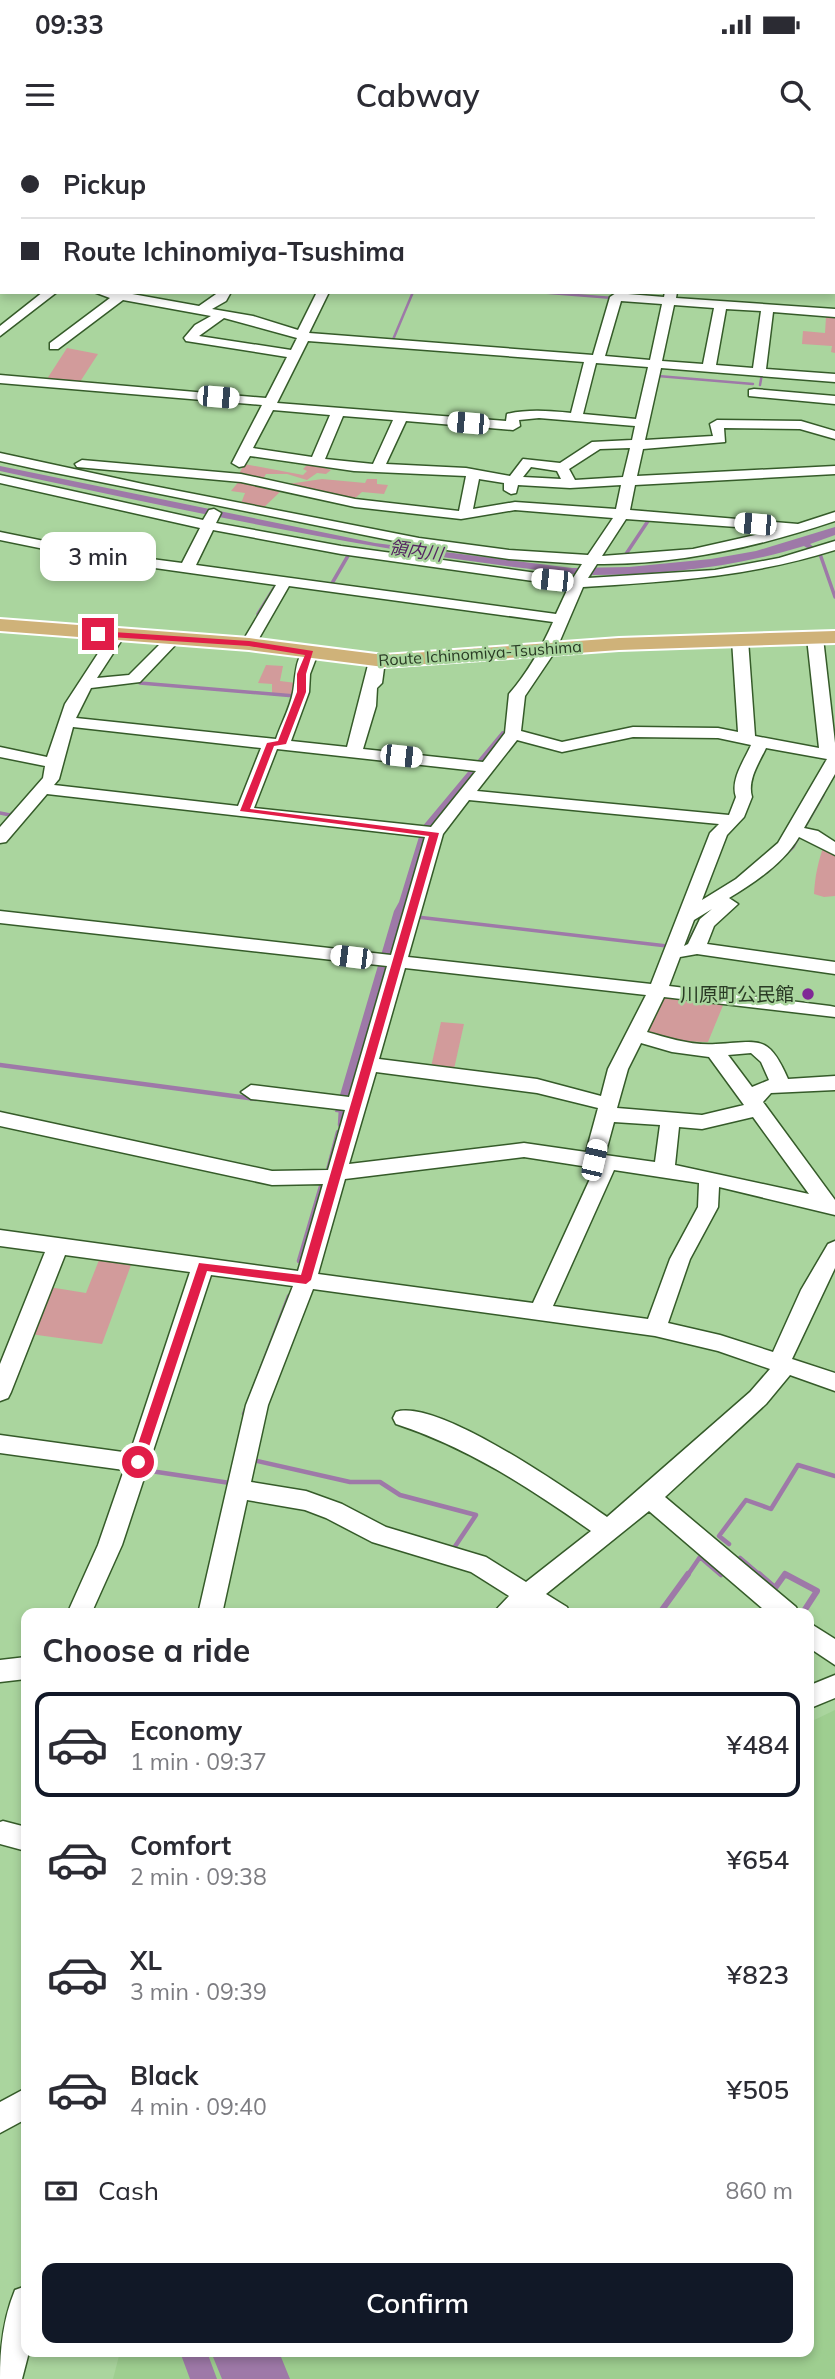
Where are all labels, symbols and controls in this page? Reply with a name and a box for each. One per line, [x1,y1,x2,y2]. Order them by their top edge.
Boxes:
text: 09:33 [35,8,104,41]
text: Cabway [355,75,480,115]
icon: menu [21,76,59,114]
icon: search [776,76,814,114]
text: Pickup [63,168,146,201]
text: Route Ichinomiya-Tsushima [63,235,405,268]
car [197,385,240,409]
car [447,411,490,435]
car [734,512,777,536]
callout: 3 min [40,532,156,582]
water label: 領内川 [388,535,446,566]
text: 3 min [68,542,128,571]
car [531,567,574,593]
route end [82,618,114,650]
street label: Route Ichinomiya-Tsushima [378,636,582,670]
car [380,743,423,769]
car [329,944,374,970]
place label: 川原町公民館 [680,982,794,1006]
marker: 川原町公民館 [800,986,816,1002]
car [580,1137,609,1183]
route start [122,1446,154,1478]
text: Choose a ride [42,1630,250,1670]
icon: car [46,1713,109,1776]
text: Economy [130,1714,242,1747]
text: ¥484 [727,1728,789,1761]
text: 1 min · 09:37 [130,1747,267,1776]
icon: car [46,1828,109,1891]
text: Comfort [130,1829,231,1862]
text: ¥654 [727,1843,789,1876]
text: 2 min · 09:38 [130,1862,267,1891]
icon: car [46,1943,109,2006]
text: XL [130,1944,162,1977]
text: ¥823 [727,1958,789,1991]
text: 3 min · 09:39 [130,1977,267,2006]
icon: car [46,2058,109,2121]
text: Black [130,2059,198,2092]
text: ¥505 [727,2073,789,2106]
text: 4 min · 09:40 [130,2092,267,2121]
icon: cash [42,2172,80,2210]
text: Cash [98,2174,159,2207]
text: 860 m [725,2176,793,2205]
button: Confirm [42,2263,793,2343]

